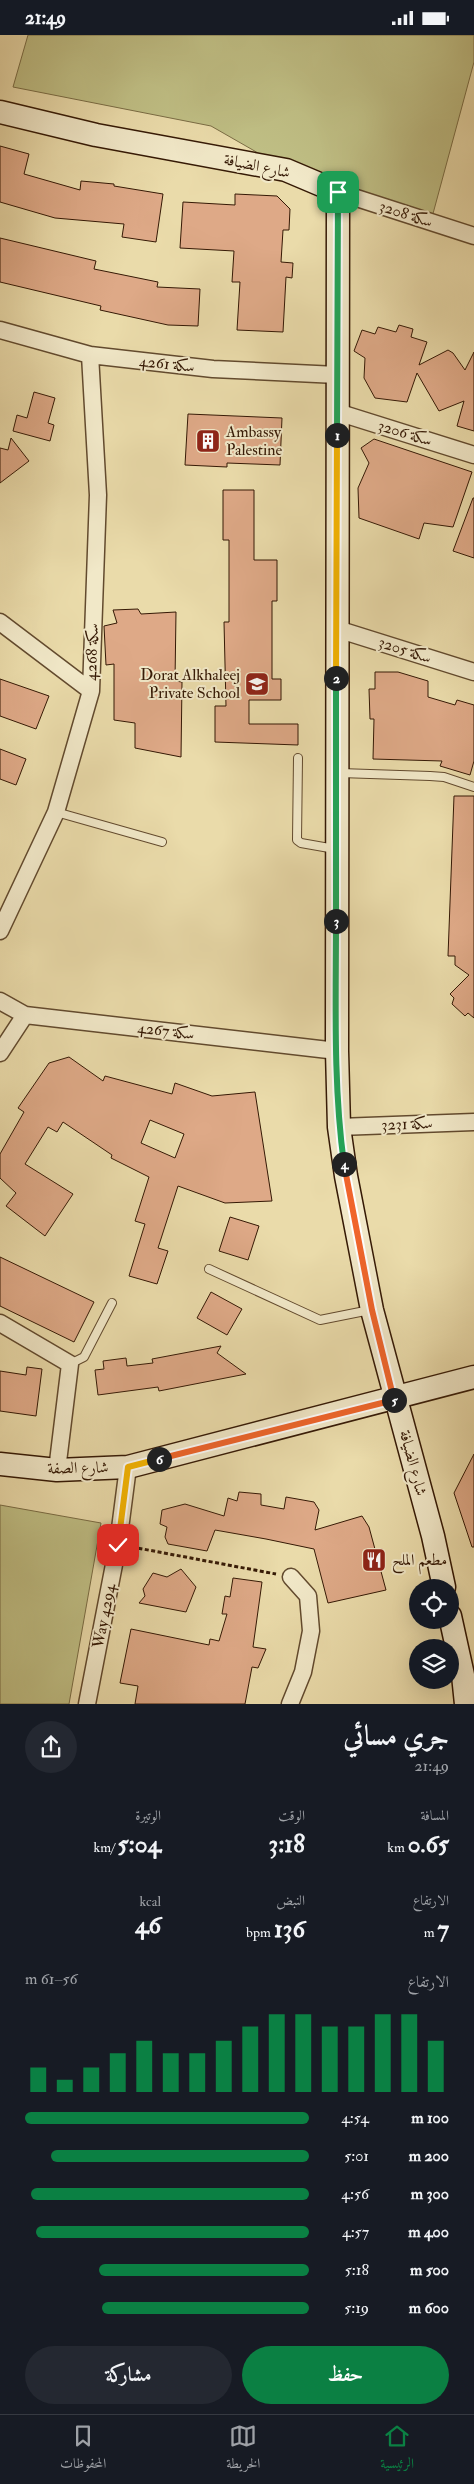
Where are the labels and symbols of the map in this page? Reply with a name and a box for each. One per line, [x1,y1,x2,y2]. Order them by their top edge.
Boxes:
street label: شارع الضيافة [221,149,292,186]
pin [317,171,359,213]
street label: سكة 3208 [377,196,435,232]
street label: سكة 4261 [138,351,196,377]
street label: سكة 3206 [375,415,435,451]
place label: Ambassy Palestine [225,422,282,460]
pin: 1 [324,423,350,447]
building icon: Ambassy Palestine [195,428,221,454]
street label: سكة 4268 [81,623,103,681]
street label: سكة 3205 [376,632,434,668]
place label: Dorat Alkhaleej Private School [140,665,240,703]
pin: 2 [324,665,348,691]
school or university icon: Dorat Alkhaleej Private School [244,671,270,697]
pin: 3 [324,909,348,933]
street label: سكة 4267 [136,1018,196,1044]
street label: سكة 3231 [381,1113,433,1135]
pin: 4 [332,1151,356,1177]
pin: 5 [382,1387,406,1413]
street label: شارع الضيافة [392,1428,431,1499]
pin: 6 [146,1447,172,1471]
street label: شارع الصفة [47,1457,109,1482]
pin [97,1524,139,1566]
restaurant icon: مطعم الملح [361,1547,387,1573]
place label: مطعم الملح [392,1550,447,1575]
street label: Way 4294 [88,1581,120,1651]

